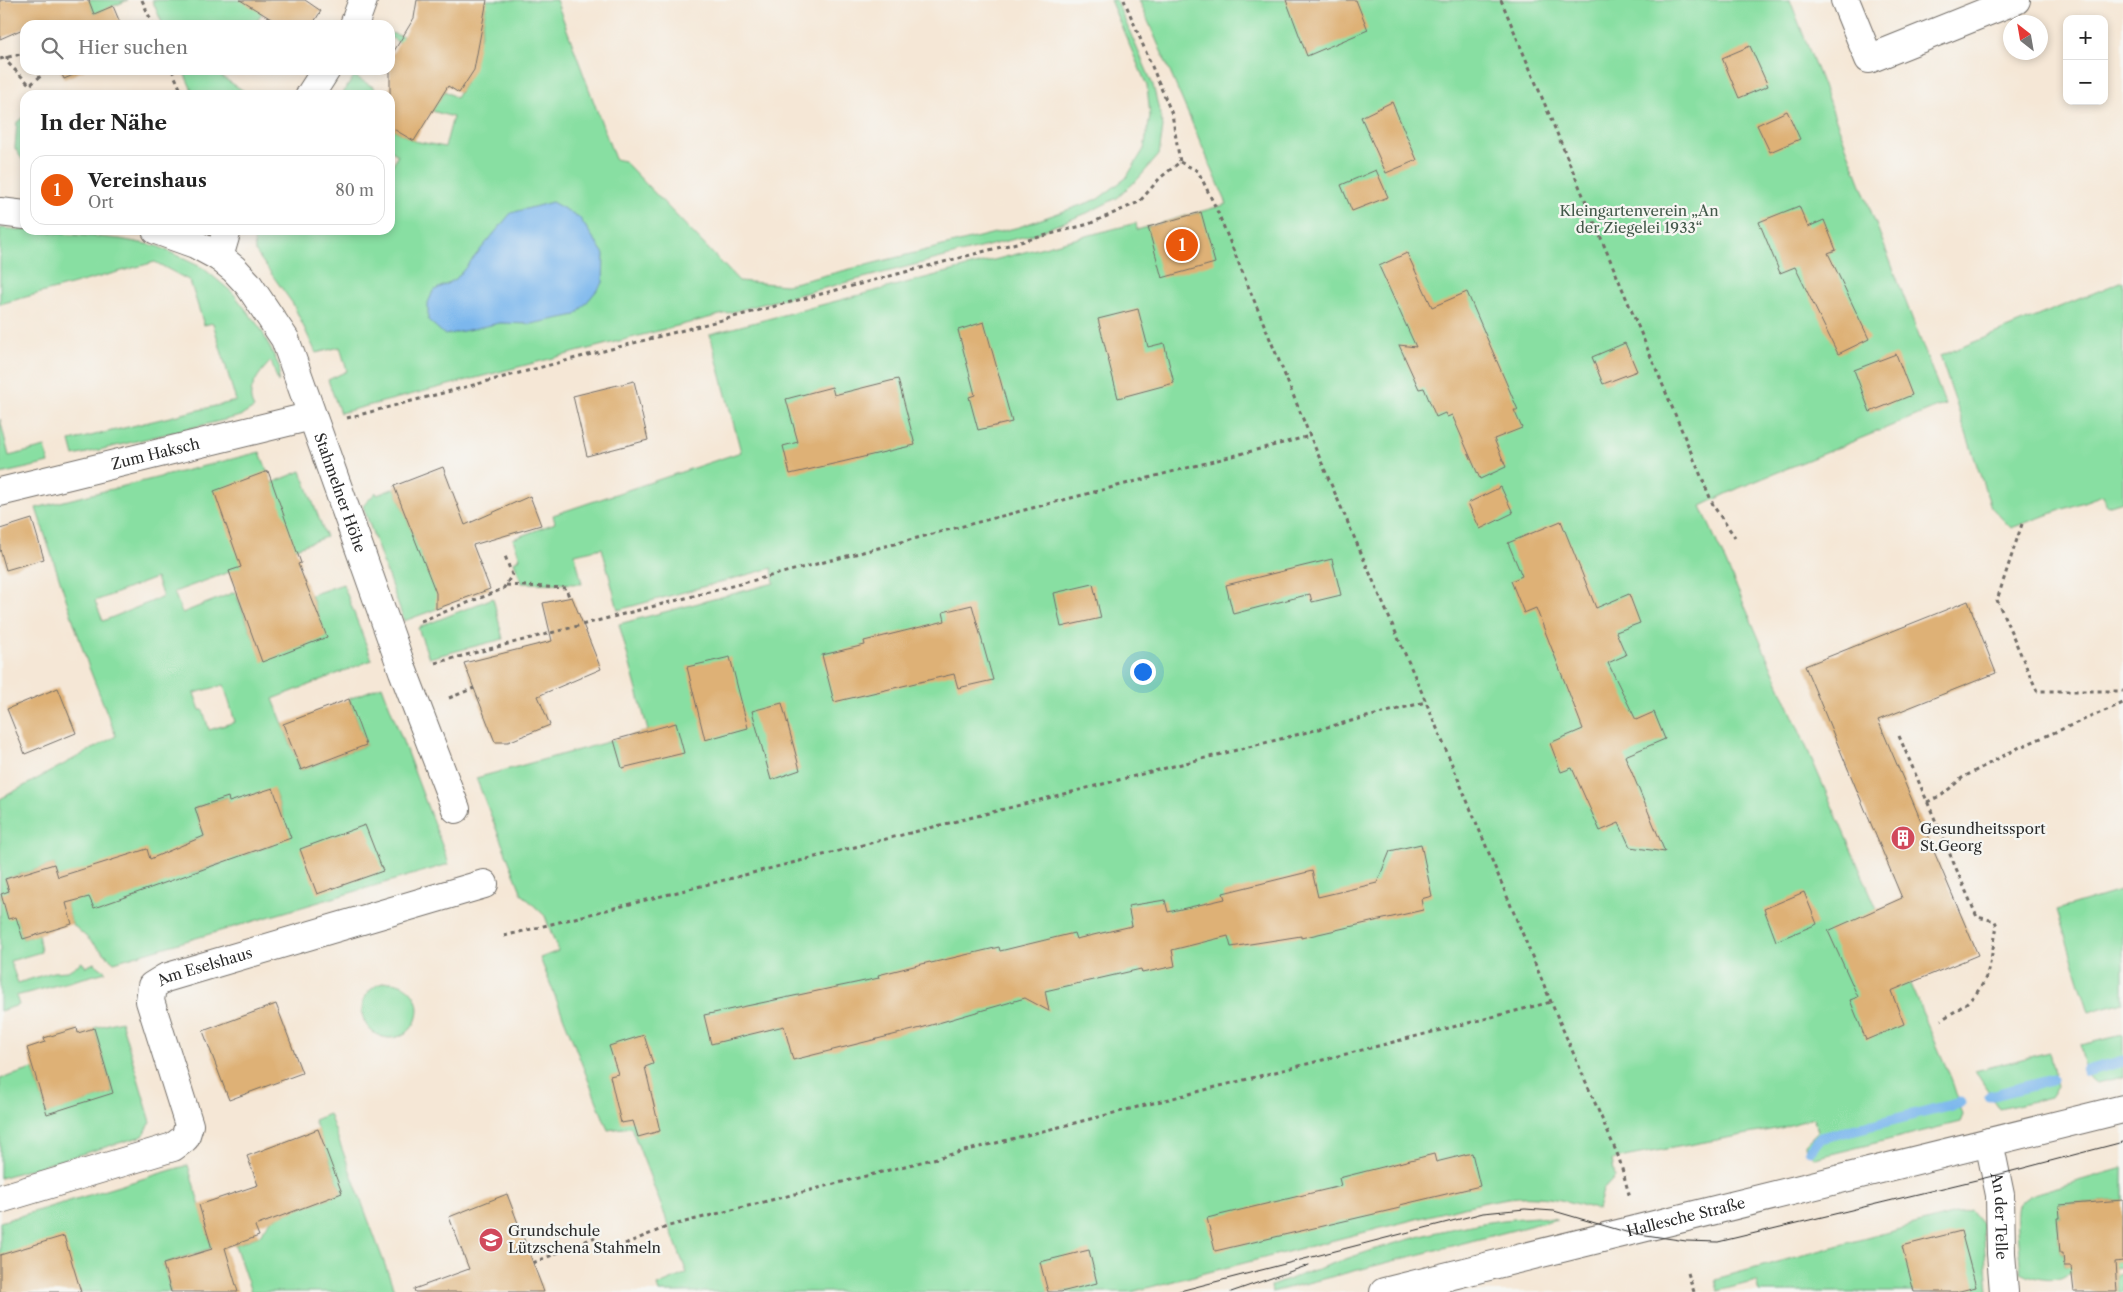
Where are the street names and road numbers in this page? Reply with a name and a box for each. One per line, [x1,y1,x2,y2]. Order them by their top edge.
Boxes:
street label: Stahmelner Höhe [310,430,370,555]
street label: Zum Haksch [109,434,202,474]
street label: Am Eselshaus [152,943,254,990]
street label: An der Telle [1986,1170,2011,1260]
street label: Hallesche Straße [1624,1193,1747,1241]

